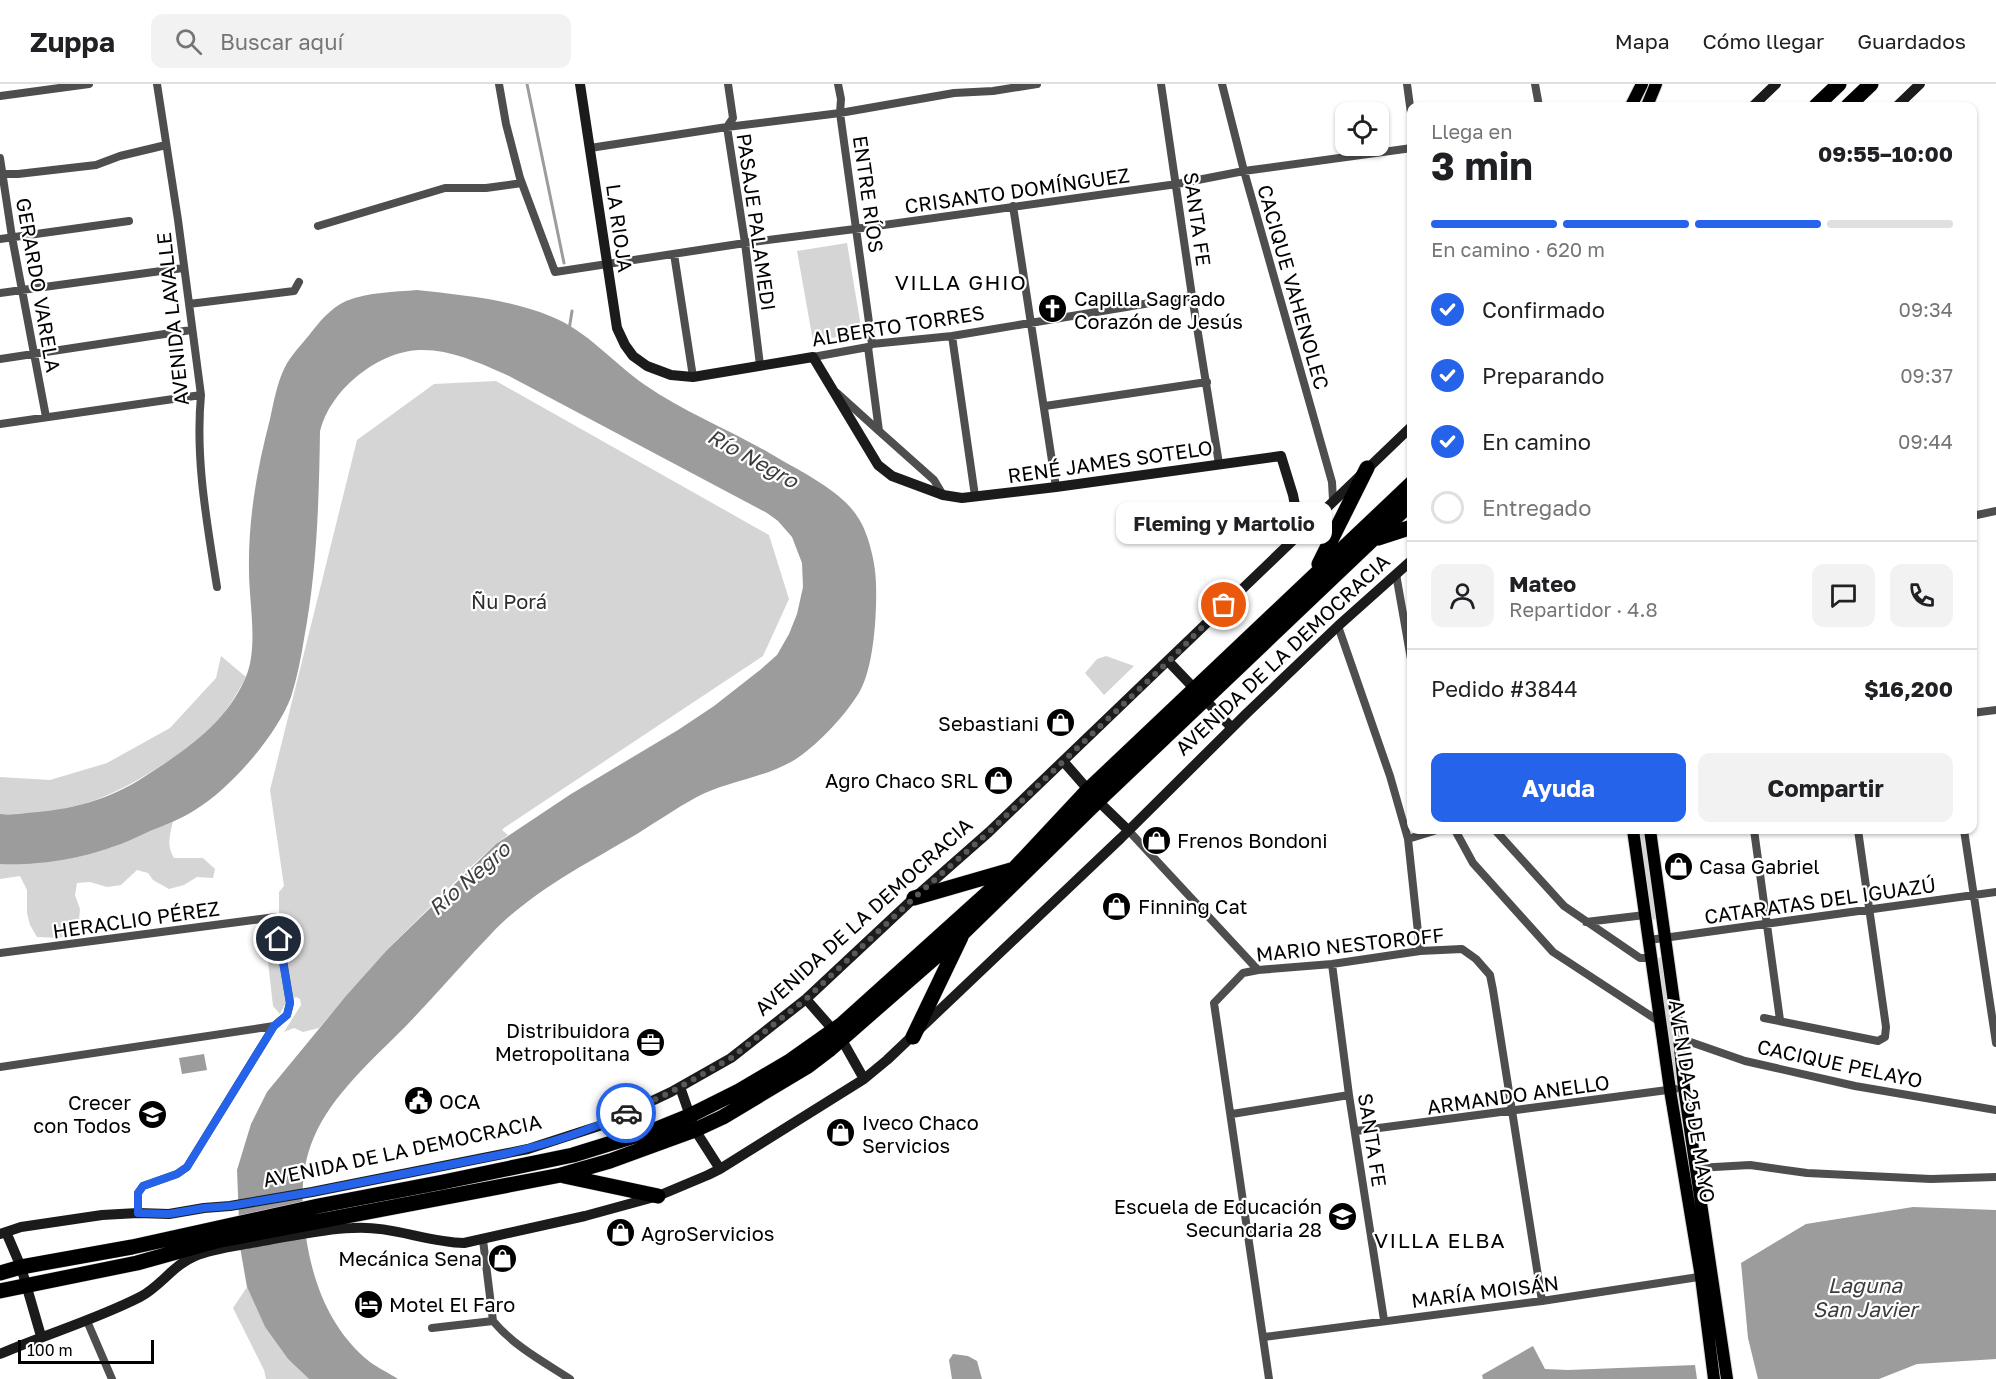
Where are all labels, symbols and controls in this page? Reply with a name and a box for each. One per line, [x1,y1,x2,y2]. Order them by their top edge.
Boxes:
search box [151,14,571,68]
text: Zuppa [30,25,115,58]
icon: search [172,25,205,58]
text: Buscar aquí [220,28,343,55]
text: Mapa [1615,28,1670,54]
text: Cómo llegar [1703,28,1824,54]
text: Guardados [1857,28,1966,54]
map controls [1335,102,1389,156]
button: locate [1335,102,1389,156]
text: Llega en [1431,119,1513,143]
street label: PASAJE PALAMEDI [733,132,781,312]
street label: ENTRE RÍOS [849,134,889,254]
text: 09:55–10:00 [1818,140,1953,167]
text: 3 min [1431,142,1533,189]
street label: CRISANTO DOMÍNGUEZ [903,162,1131,218]
street label: SANTA FE [1180,171,1216,267]
street label: LA RIOJA [602,182,638,274]
street label: CACIQUE VAHENOLEC [1253,182,1335,392]
street label: GERARDO VARELA [12,196,66,374]
street label: AVENIDA LAVALLE [151,231,193,407]
text: En camino · 620 m [1431,237,1605,261]
district label: VILLA GHIO [895,269,1027,295]
place label: Capilla Sagrado Corazón de Jesús [1074,286,1243,333]
church icon: Capilla Sagrado Corazón de Jesús [1037,293,1069,325]
icon: check [1431,293,1464,326]
text: Confirmado [1482,296,1605,323]
text: 09:34 [1899,297,1953,321]
street label: ALBERTO TORRES [810,299,986,351]
icon: check [1431,359,1464,392]
text: Preparando [1482,362,1605,389]
text: 09:37 [1900,363,1953,387]
water label: Río Negro [703,423,804,494]
icon: check [1431,425,1464,458]
text: En camino [1482,428,1591,455]
text: 09:44 [1898,429,1953,453]
street label: RENÉ JAMES SOTELO [1006,435,1214,487]
text: Entregado [1482,494,1591,521]
callout: Fleming y Martolio [1116,503,1332,545]
text: Fleming y Martolio [1133,511,1315,535]
street label: AVENIDA DE LA DEMOCRACIA [1170,548,1394,760]
button: person [1431,564,1494,627]
button: chat [1812,564,1875,627]
button: phone [1890,564,1953,627]
text: Mateo [1509,570,1576,597]
pin [1198,579,1249,630]
icon: bag [1207,588,1240,621]
park label: Ñu Porá [471,589,547,613]
text: Repartidor · 4.8 [1509,597,1658,621]
text: Pedido #3844 [1431,675,1578,702]
text: $16,200 [1864,675,1953,702]
shop icon: Sebastiani [1044,707,1076,739]
place label: Sebastiani [938,711,1039,735]
button: Ayuda [1431,753,1686,822]
button: Compartir [1698,753,1953,822]
shop icon: Agro Chaco SRL [983,764,1015,796]
place label: Agro Chaco SRL [825,768,978,792]
street label: AVENIDA DE LA DEMOCRACIA [749,812,977,1020]
shop icon: Frenos Bondoni [1140,824,1172,856]
place label: Frenos Bondoni [1177,828,1328,852]
water label: Río Negro [423,835,516,920]
shop icon: Casa Gabriel [1662,850,1694,882]
place label: Casa Gabriel [1699,854,1820,878]
street label: CATARATAS DEL IGUAZÚ [1703,872,1937,928]
shop icon: Finning Cat [1101,890,1133,922]
place label: Finning Cat [1138,894,1248,918]
street label: HERACLIO PÉREZ [51,895,221,943]
pin [253,913,304,964]
icon: home [262,922,295,955]
street label: MARIO NESTOROFF [1255,922,1445,966]
street label: AVENIDA 25 DE MAYO [1665,998,1721,1204]
place label: Distribuidora Metropolitana [495,1018,630,1065]
office icon: Distribuidora Metropolitana [635,1026,667,1058]
street label: CACIQUE PELAYO [1755,1034,1925,1092]
street label: ARMANDO ANELLO [1425,1069,1611,1119]
courier [596,1083,656,1143]
public building icon: OCA [402,1085,434,1117]
place label: OCA [439,1089,480,1113]
place label: Crecer con Todos [33,1090,131,1137]
street label: SANTA FE [1354,1091,1392,1189]
icon: car [610,1097,643,1130]
school or university icon: Crecer con Todos [136,1098,168,1130]
street label: AVENIDA DE LA DEMOCRACIA [261,1109,543,1191]
place label: Iveco Chaco Servicios [862,1110,979,1157]
shop icon: Iveco Chaco Servicios [825,1117,857,1149]
place label: Escuela de Educación Secundaria 28 [1114,1194,1322,1241]
school or university icon: Escuela de Educación Secundaria 28 [1327,1201,1359,1233]
shop icon: AgroServicios [604,1217,636,1249]
place label: AgroServicios [641,1221,774,1245]
district label: VILLA ELBA [1374,1227,1506,1253]
shop icon: Mecánica Sena [487,1242,519,1274]
place label: Mecánica Sena [338,1246,482,1270]
street label: MARÍA MOISÁN [1410,1270,1560,1312]
water label: Laguna San Javier [1813,1272,1920,1322]
hotel icon: Motel El Faro [352,1288,384,1320]
place label: Motel El Faro [389,1292,515,1316]
scale bar [18,1337,154,1364]
text: 100 m [27,1340,73,1360]

